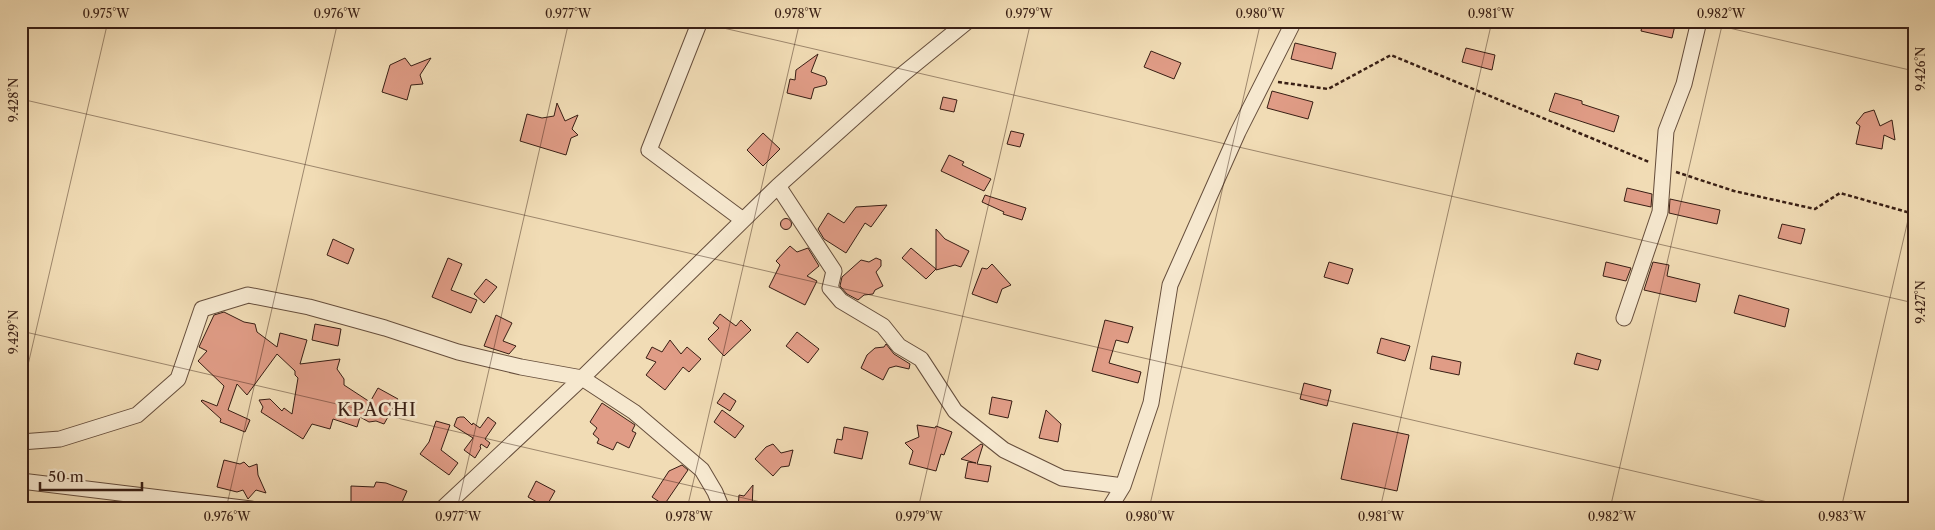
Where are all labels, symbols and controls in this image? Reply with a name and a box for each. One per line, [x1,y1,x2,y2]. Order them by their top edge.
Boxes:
text: 0.975°W [83,6,130,21]
text: 0.976°W [314,6,361,21]
text: 0.977°W [545,6,592,21]
text: 0.978°W [774,6,823,21]
text: 0.979°W [1005,6,1054,21]
text: 0.980°W [1235,6,1285,21]
text: 0.981°W [1468,6,1515,21]
text: 0.982°W [1697,6,1746,21]
text: 9.426°N [1913,47,1928,91]
text: 9.428°N [6,78,21,122]
text: 9.427°N [1913,280,1928,324]
text: 9.429°N [6,310,21,354]
district label: KPACHI [337,399,417,421]
scale bar [40,460,142,492]
text: 50 m [48,467,84,486]
text: 0.976°W [204,509,251,524]
text: 0.977°W [435,509,482,524]
text: 0.978°W [665,509,714,524]
text: 0.979°W [895,509,944,524]
text: 0.980°W [1125,509,1175,524]
text: 0.981°W [1358,509,1405,524]
text: 0.982°W [1588,509,1637,524]
text: 0.983°W [1818,509,1867,524]

